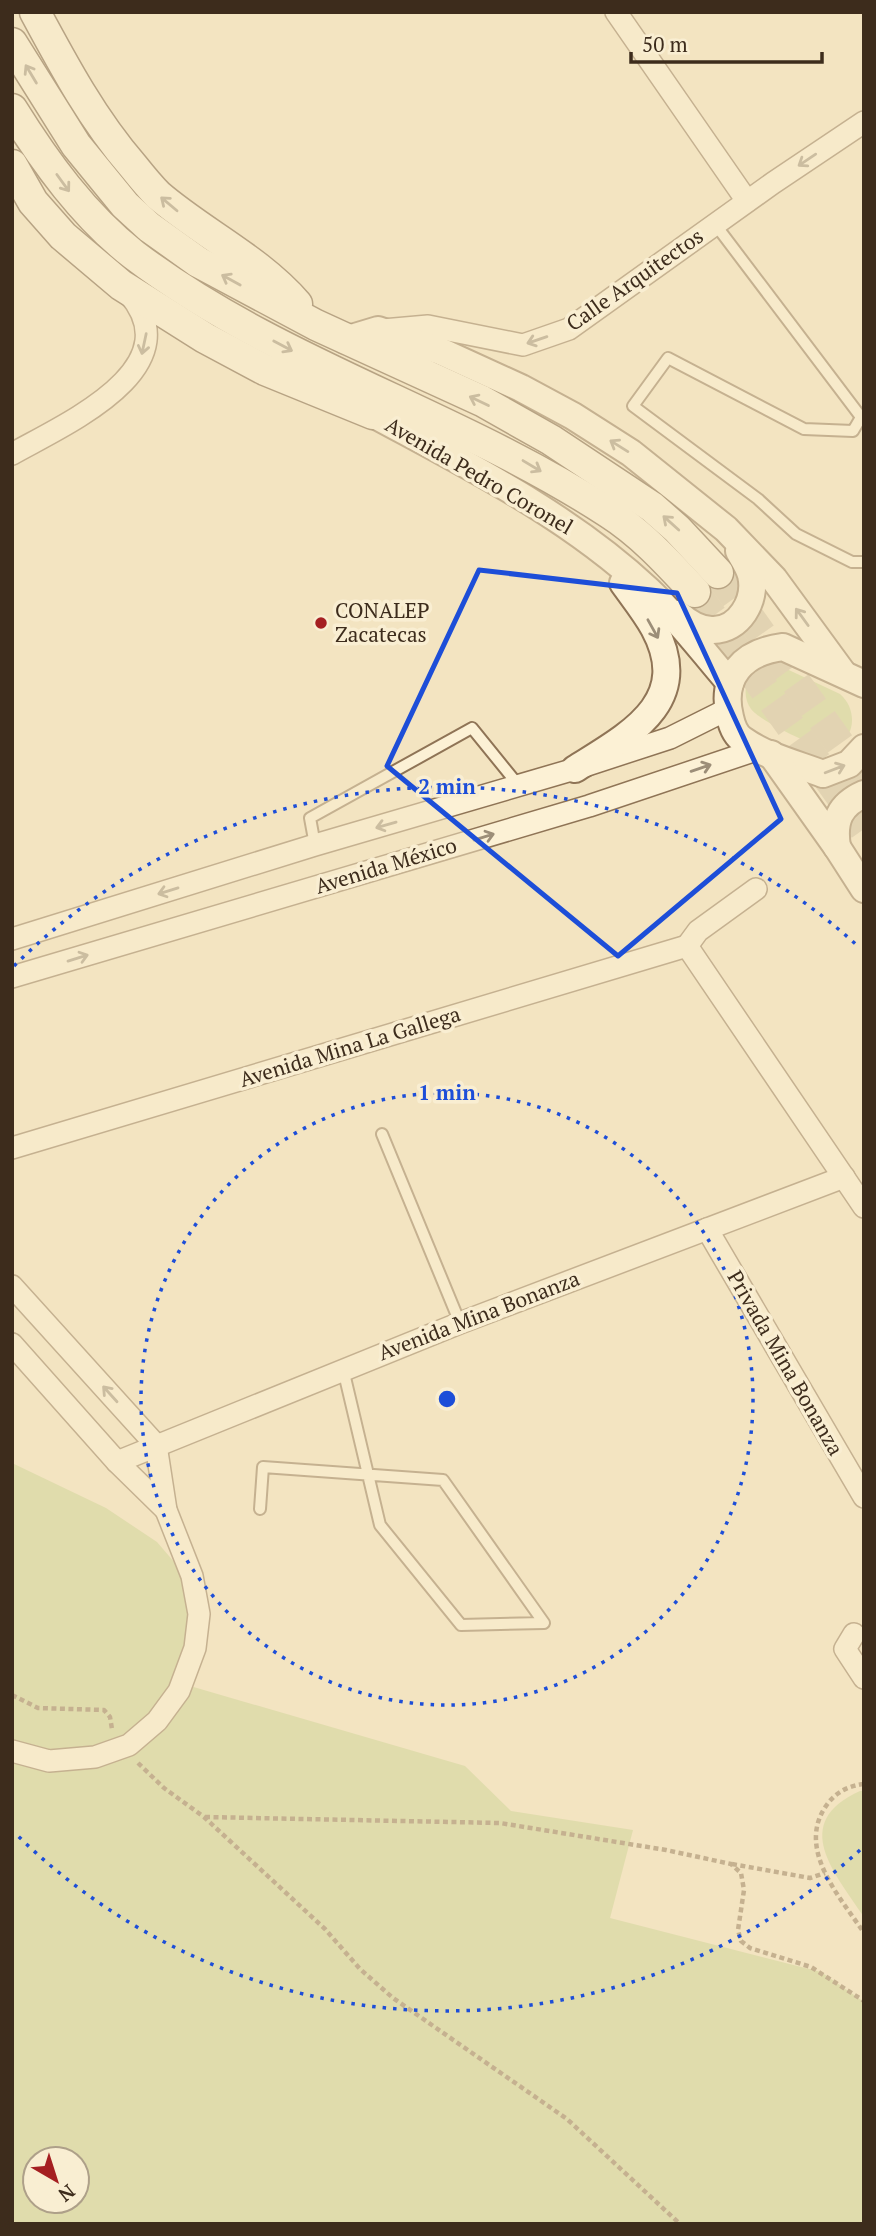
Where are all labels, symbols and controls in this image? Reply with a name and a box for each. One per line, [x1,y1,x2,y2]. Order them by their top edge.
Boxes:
scale bar [631,21,822,65]
text: 50 m [642,30,688,58]
one-way arrow [23,64,37,84]
one-way arrow [798,153,817,167]
one-way arrow [55,173,70,192]
one-way arrow [161,196,179,212]
street label: Calle Arquitectos [560,222,708,337]
one-way arrow [221,273,242,286]
one-way arrow [137,333,150,355]
one-way arrow [527,335,549,347]
one-way arrow [272,340,293,353]
one-way arrow [469,393,490,407]
street label: Avenida Pedro Coronel [381,410,578,540]
one-way arrow [610,438,630,452]
one-way arrow [522,459,542,473]
one-way arrow [662,515,680,531]
place label: CONALEP Zacatecas [335,596,430,648]
one-way arrow [795,608,809,627]
marker: CONALEP Zacatecas [313,615,329,631]
one-way arrow [646,619,660,639]
one-way arrow [689,761,711,773]
one-way arrow [824,762,846,775]
text: 2 min [418,772,476,800]
one-way arrow [375,819,397,832]
street label: Avenida México [312,830,460,900]
one-way arrow [472,830,494,843]
one-way arrow [157,885,179,898]
one-way arrow [66,950,88,963]
street label: Avenida Mina La Gallega [236,999,464,1093]
text: 1 min [418,1078,476,1106]
street label: Avenida Mina Bonanza [374,1264,584,1366]
street label: Privada Mina Bonanza [721,1265,850,1460]
one-way arrow [102,1386,118,1404]
centre of rings [435,1387,459,1411]
north arrow [21,2145,91,2215]
text: N [53,2179,80,2208]

